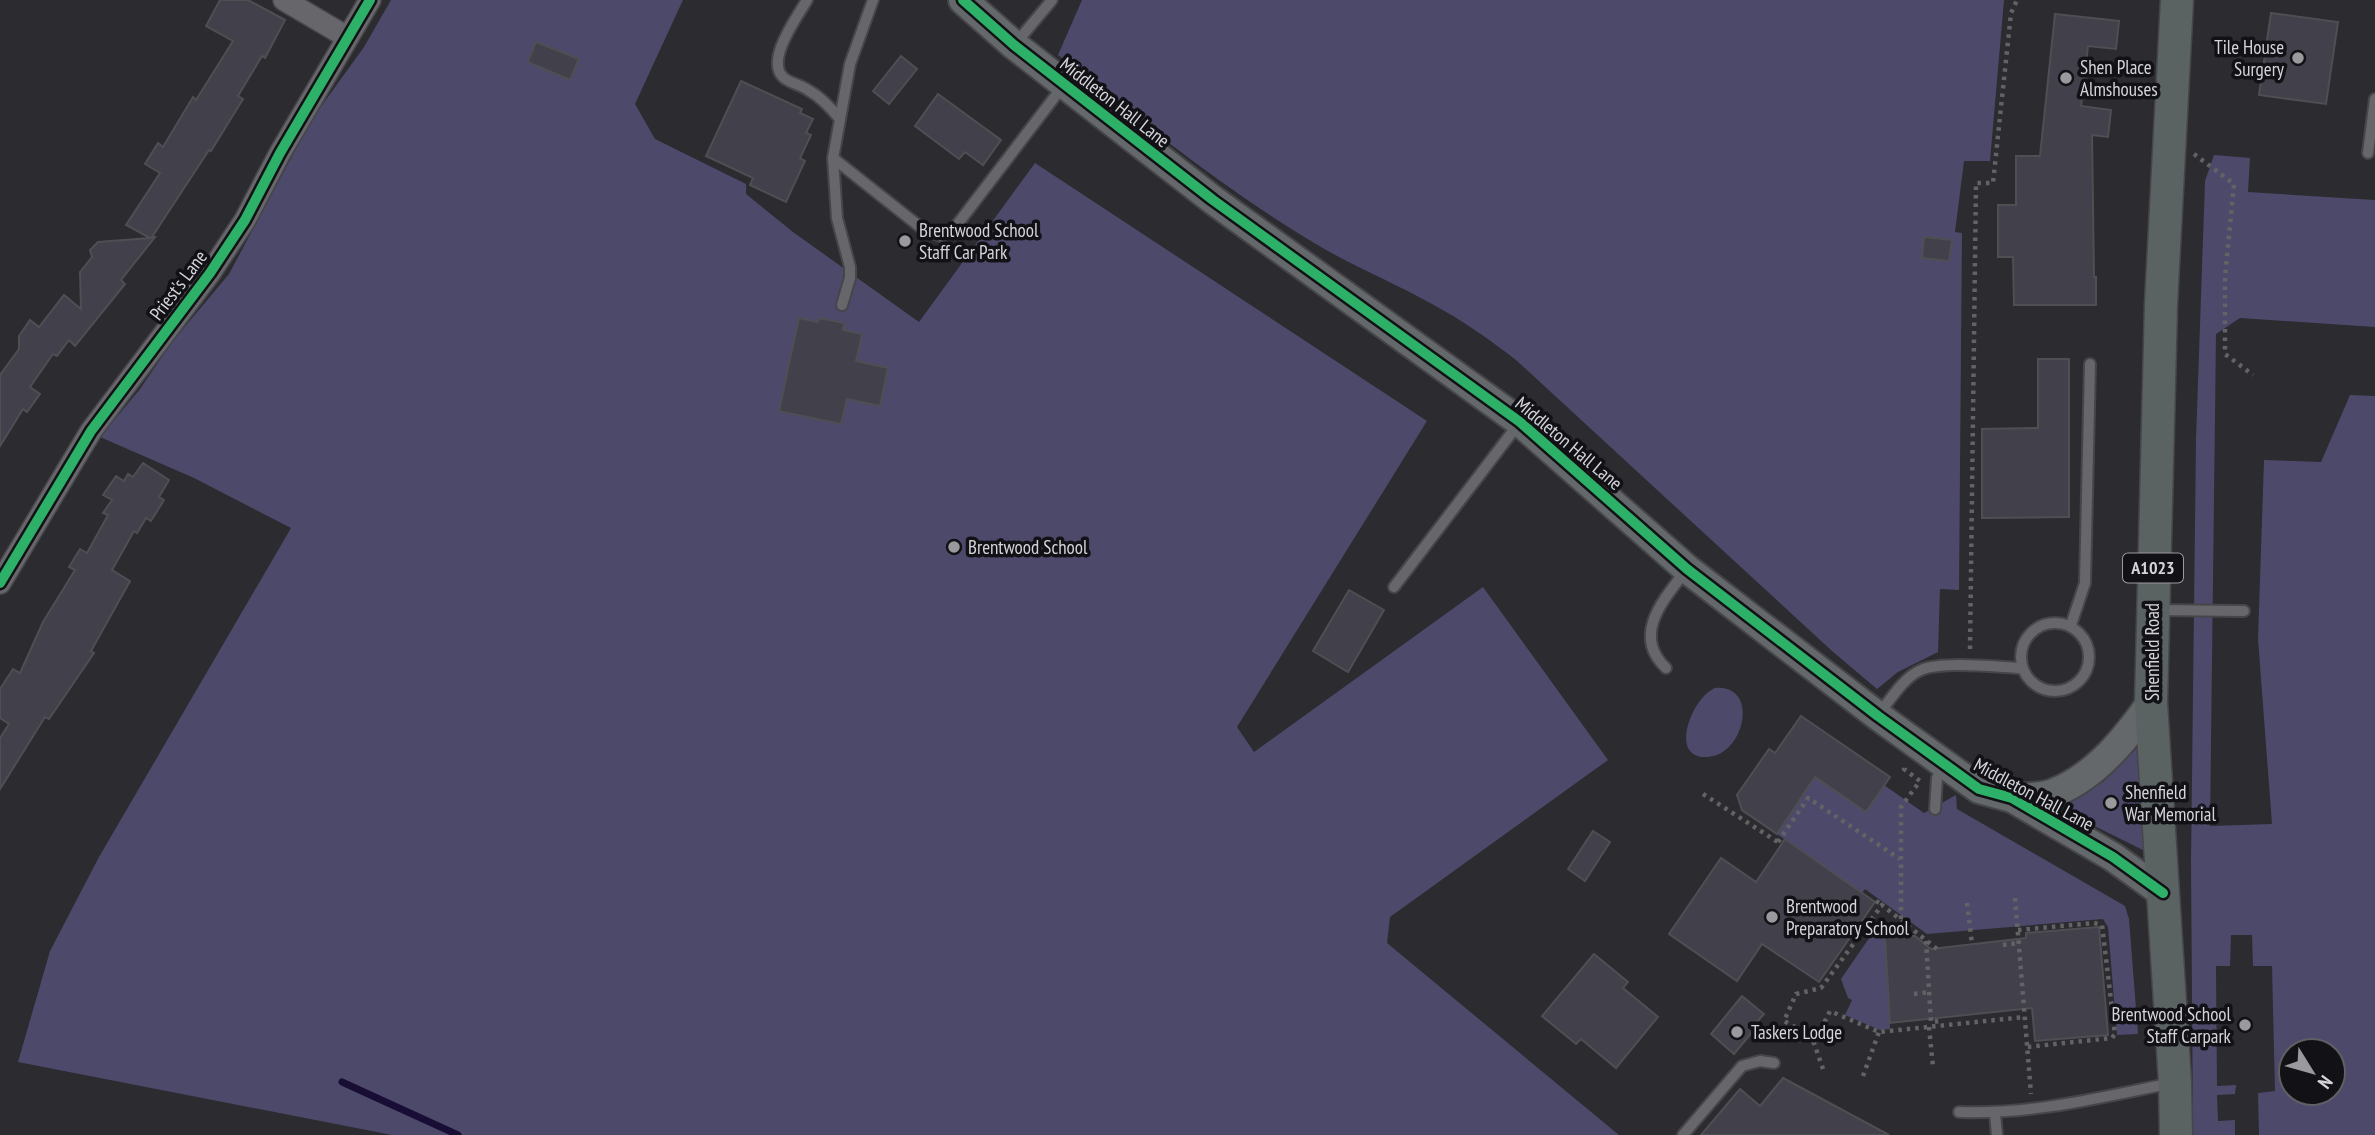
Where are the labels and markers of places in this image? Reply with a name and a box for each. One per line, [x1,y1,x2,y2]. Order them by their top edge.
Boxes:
place label: Tile House Surgery [2214,35,2285,81]
marker: Tile House Surgery [2290,50,2306,66]
place label: Shen Place Almshouses [2080,55,2158,101]
marker: Shen Place Almshouses [2058,70,2074,86]
place label: Brentwood School Staff Car Park [919,218,1039,264]
marker: Brentwood School Staff Car Park [897,233,913,249]
place label: Brentwood School [968,535,1088,559]
marker: Brentwood School [946,539,962,555]
place label: Shenfield War Memorial [2125,780,2216,826]
marker: Shenfield War Memorial [2103,795,2119,811]
place label: Brentwood Preparatory School [1786,894,1910,940]
marker: Brentwood Preparatory School [1764,909,1780,925]
place label: Brentwood School Staff Carpark [2112,1002,2232,1048]
marker: Brentwood School Staff Carpark [2237,1017,2253,1033]
place label: Taskers Lodge [1751,1020,1842,1044]
marker: Taskers Lodge [1729,1024,1745,1040]

